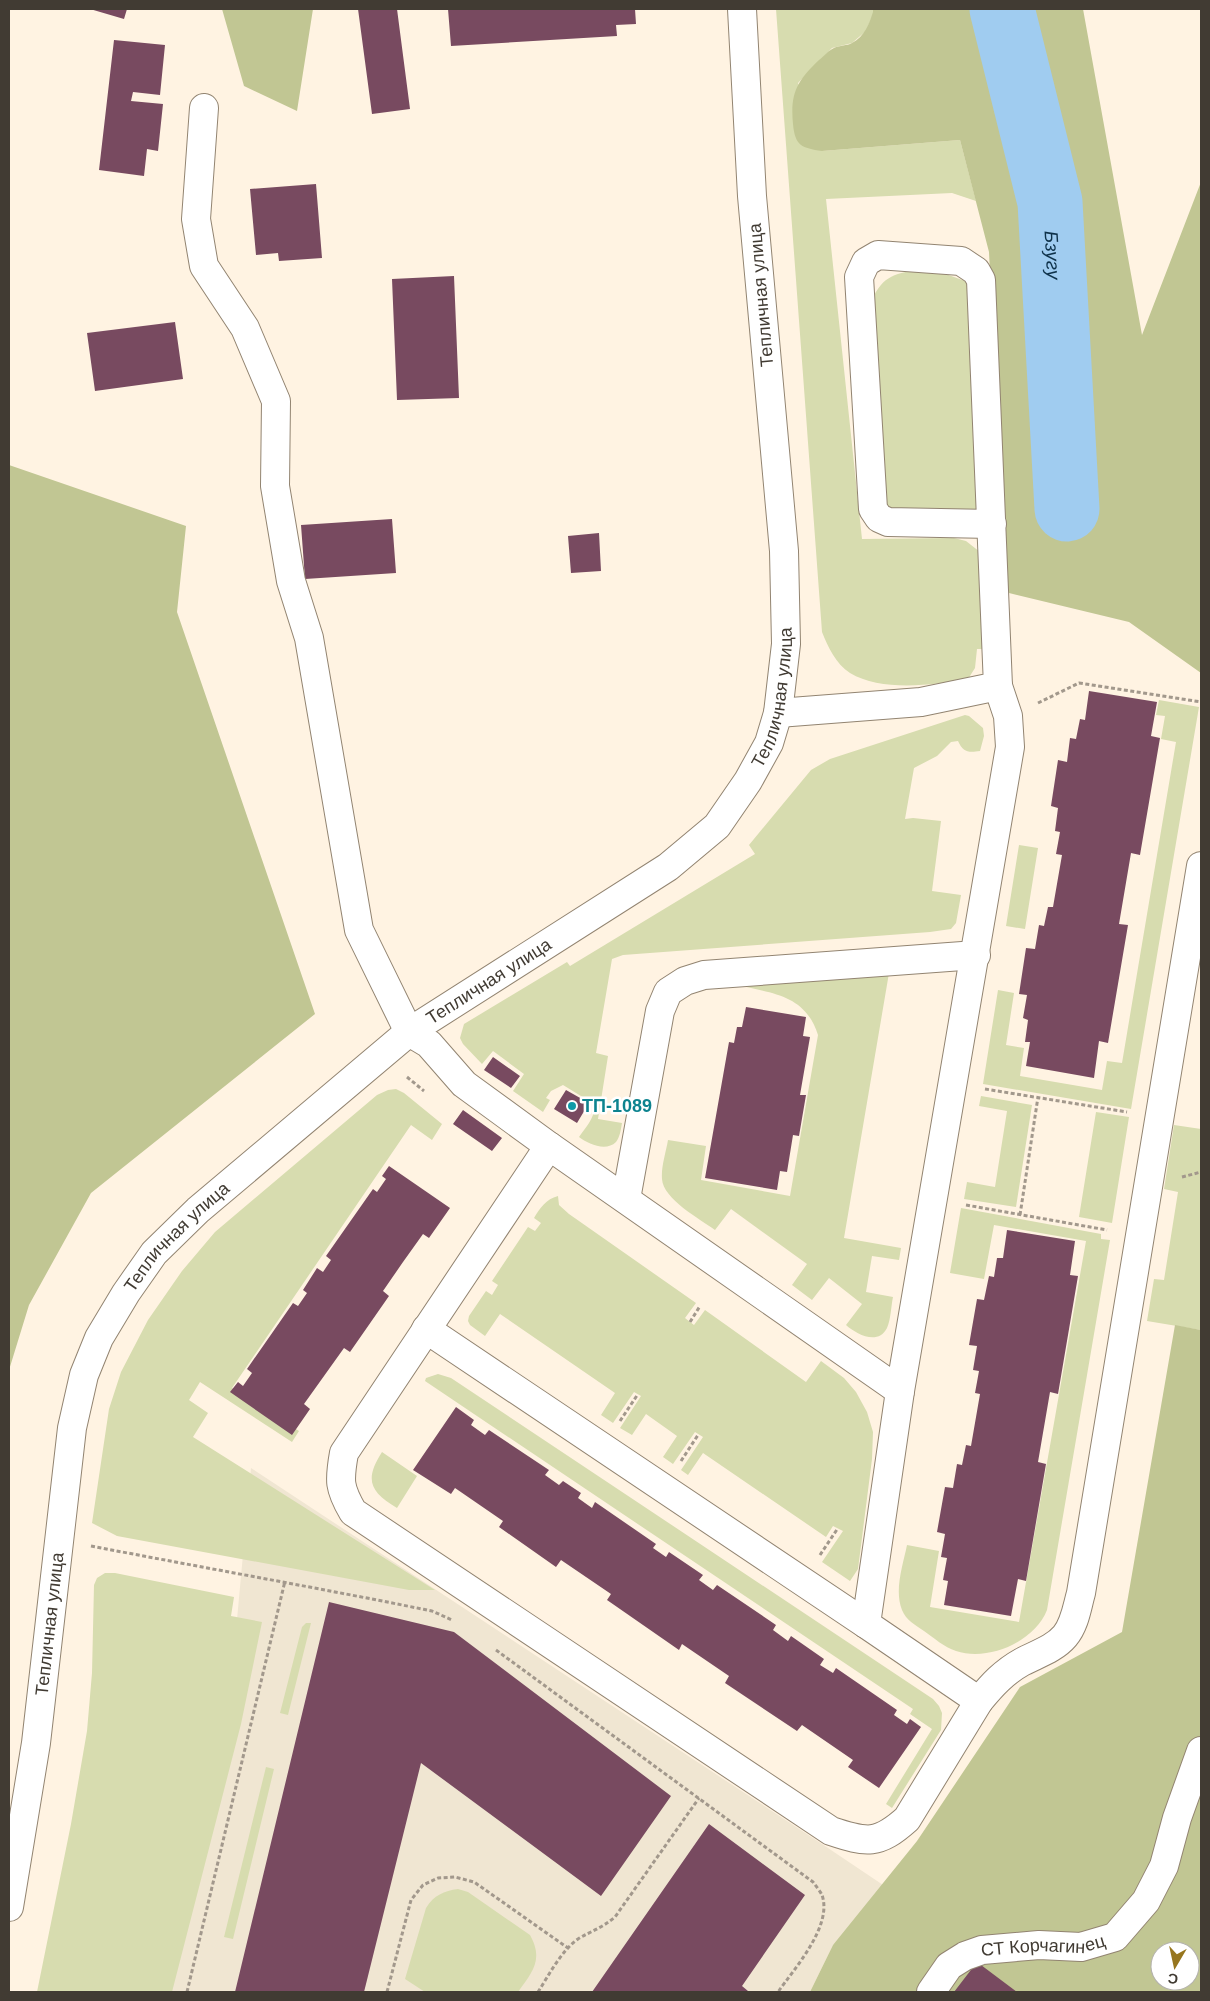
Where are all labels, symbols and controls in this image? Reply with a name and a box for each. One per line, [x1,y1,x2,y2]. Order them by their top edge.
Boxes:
street label: Тепличная улица [745,221,777,368]
water label: Бзугу [1041,230,1064,282]
street label: Тепличная улица [747,626,796,771]
street label: Тепличная улица [423,934,556,1028]
place label: ТП-1089 [582,1096,652,1116]
marker: ТП-1089 [566,1100,578,1112]
street label: Тепличная улица [120,1177,234,1295]
street label: Тепличная улица [31,1550,68,1697]
street label: СТ Корчагинец [980,1930,1107,1960]
north arrow [1150,1941,1200,1991]
text: С [1167,1970,1179,1988]

